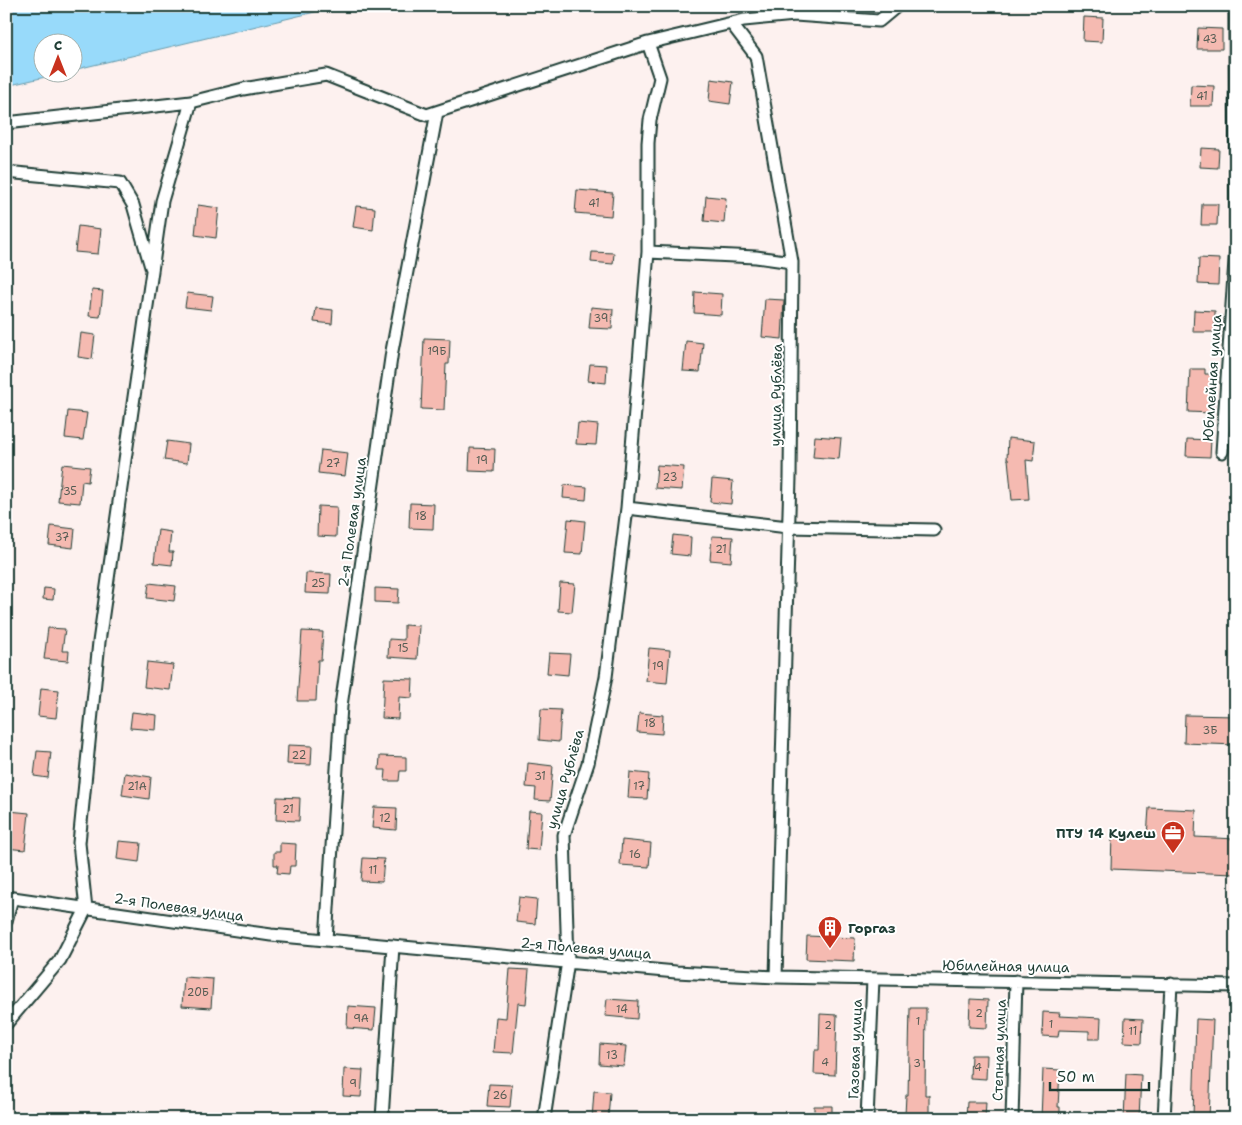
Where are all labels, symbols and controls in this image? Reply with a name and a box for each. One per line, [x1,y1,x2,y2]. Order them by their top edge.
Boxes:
north arrow [32,32,82,82]
house number: 43 [1203,32,1217,47]
text: С [54,36,62,54]
house number: 41 [1196,89,1208,104]
house number: 41 [588,196,600,211]
house number: 39 [594,311,608,326]
street label: Юбилейная улица [1199,314,1225,442]
street label: улица Рублёва [766,343,786,447]
house number: 19Б [427,344,447,359]
house number: 19 [476,453,488,468]
house number: 27 [326,456,341,471]
street label: 2-я Полевая улица [334,456,370,588]
house number: 23 [663,470,677,485]
house number: 35 [63,484,77,499]
house number: 18 [415,509,427,524]
house number: 37 [55,530,70,545]
house number: 21 [715,542,727,557]
house number: 25 [311,576,325,591]
house number: 15 [397,641,409,656]
house number: 19 [652,659,664,674]
house number: 18 [644,716,656,731]
house number: 3Б [1203,723,1217,738]
street label: улица Рублёва [542,727,588,831]
house number: 22 [292,748,306,763]
house number: 31 [534,769,546,784]
house number: 21А [127,779,147,794]
house number: 17 [633,779,645,794]
house number: 21 [282,802,294,817]
house number: 12 [379,811,391,826]
office icon: ПТУ 14 Кулеш [1160,820,1186,854]
place label: ПТУ 14 Кулеш [1056,824,1156,842]
house number: 16 [629,847,641,862]
house number: 11 [369,863,377,878]
street label: 2-я Полевая улица [113,889,245,925]
building icon: Горгаз [817,915,843,949]
place label: Горгаз [848,919,896,937]
street label: 2-я Полевая улица [520,933,652,963]
street label: Юбилейная улица [942,956,1070,976]
house number: 20Б [187,985,209,1000]
street label: Газовая улица [844,998,866,1099]
street label: Степная улица [988,998,1010,1101]
house number: 14 [616,1002,628,1017]
house number: 2 [975,1006,983,1021]
house number: 9А [353,1011,369,1026]
house number: 1 [916,1014,920,1029]
house number: 1 [1049,1017,1053,1032]
house number: 2 [824,1018,832,1033]
house number: 11 [1129,1024,1137,1039]
house number: 13 [606,1048,618,1063]
house number: 4 [821,1055,829,1070]
house number: 3 [913,1056,921,1071]
house number: 4 [974,1060,982,1075]
scale bar [1050,1060,1148,1092]
text: 50 m [1057,1067,1095,1087]
house number: 9 [349,1076,357,1091]
house number: 26 [493,1088,507,1103]

